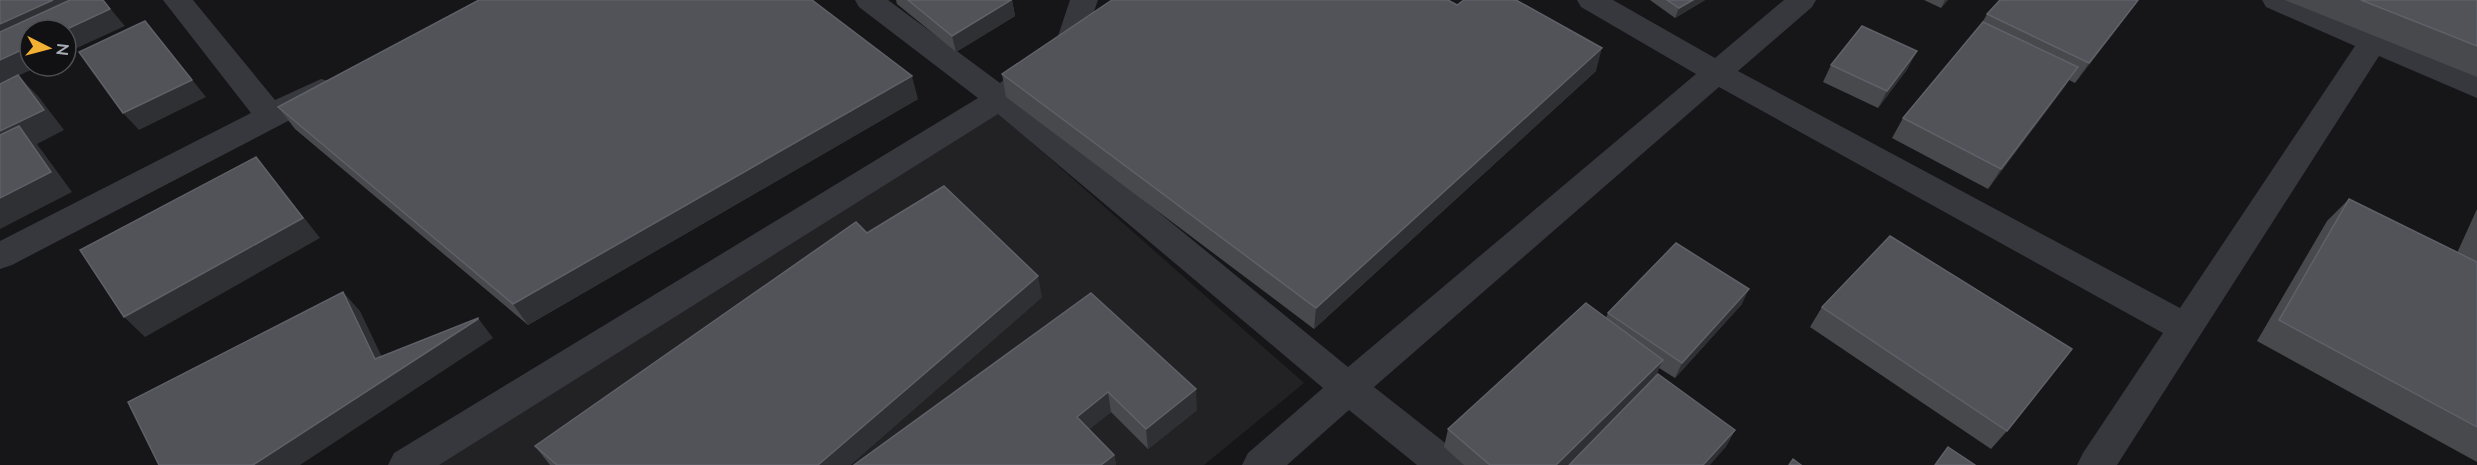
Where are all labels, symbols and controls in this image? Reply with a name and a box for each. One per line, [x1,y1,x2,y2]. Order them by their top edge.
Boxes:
north arrow [18,18,78,78]
text: N [53,42,74,57]

